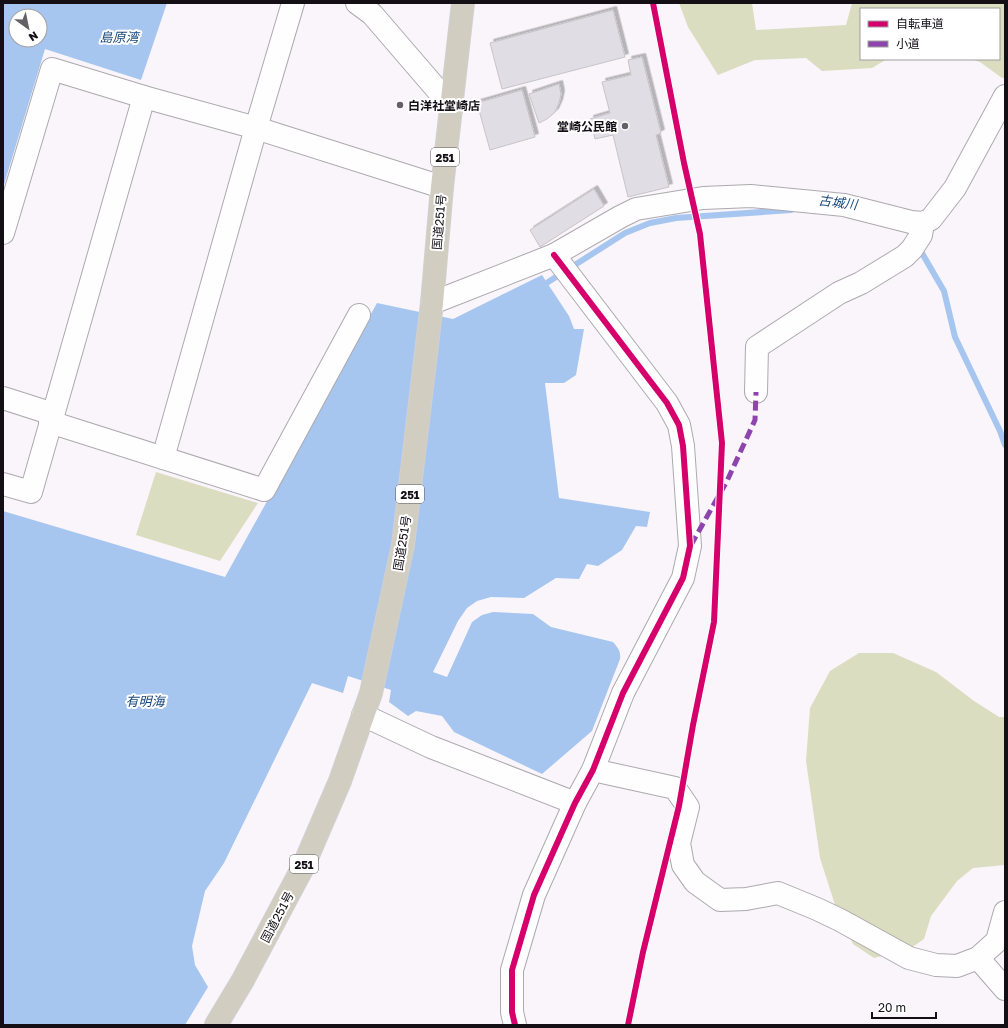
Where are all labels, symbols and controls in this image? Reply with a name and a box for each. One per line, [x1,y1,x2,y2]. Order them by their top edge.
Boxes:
north arrow [8,8,48,48]
legend [860,8,1000,60]
text: 自転車道 [896,16,944,31]
text: N [27,29,41,45]
water label: 島原湾 [99,29,140,45]
text: 小道 [896,36,920,51]
place label: 白洋社堂崎店 [408,98,480,113]
marker: 白洋社堂崎店 [395,100,405,110]
place label: 堂崎公民館 [557,119,617,134]
marker: 堂崎公民館 [620,121,630,131]
road number: 251 [431,148,459,166]
water label: 古城川 [818,192,860,213]
street label: 国道251号 [429,194,449,250]
road number: 251 [396,485,424,503]
street label: 国道251号 [390,514,414,572]
water label: 有明海 [125,693,166,709]
road number: 251 [290,855,318,873]
street label: 国道251号 [257,889,297,945]
scale bar [872,994,936,1020]
text: 20 m [878,1000,906,1015]

